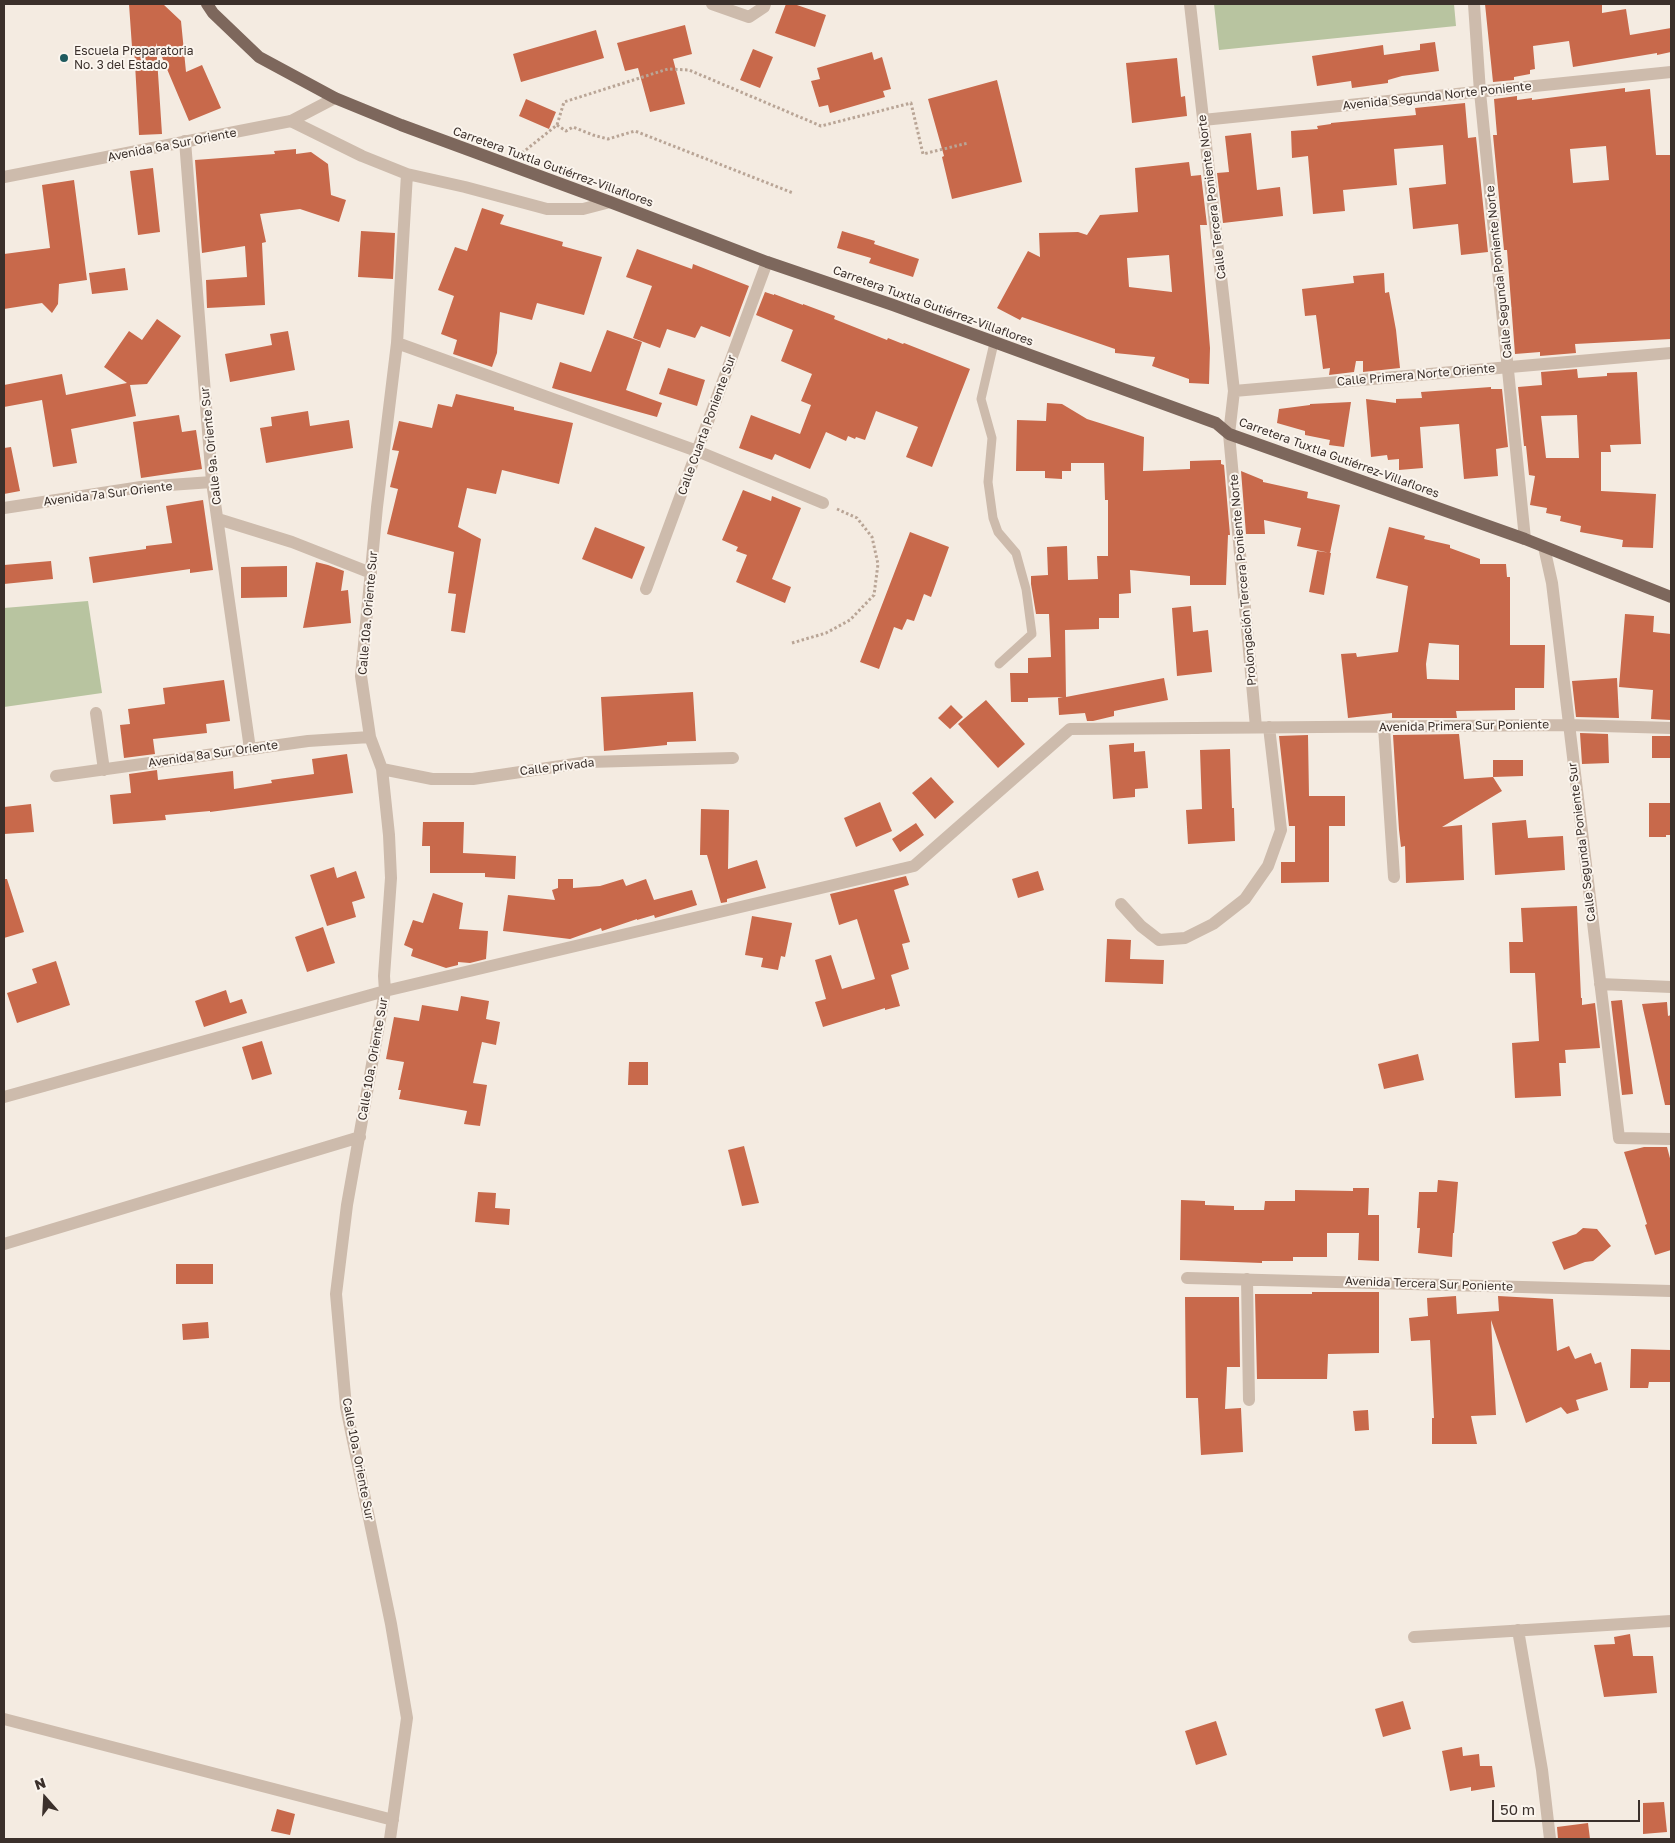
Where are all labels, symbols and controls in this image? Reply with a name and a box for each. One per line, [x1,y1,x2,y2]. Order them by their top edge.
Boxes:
place label: Escuela Preparatoria No. 3 del Estado [74,44,193,72]
marker: Escuela Preparatoria No. 3 del Estado [58,52,70,64]
street label: Avenida Segunda Norte Poniente [1342,79,1532,113]
street label: Calle Tercera Poniente Norte [1195,114,1229,280]
street label: Carretera Tuxtla Gutiérrez-Villaflores [451,124,655,210]
street label: Avenida 6a Sur Oriente [106,125,238,165]
street label: Calle Segunda Poniente Norte [1483,185,1515,359]
street label: Carretera Tuxtla Gutiérrez-Villaflores [831,263,1035,349]
street label: Calle Cuarta Poniente Sur [675,353,739,497]
street label: Calle Primera Norte Oriente [1336,361,1496,389]
street label: Calle 9a. Oriente Sur [198,386,224,506]
street label: Carretera Tuxtla Gutiérrez-Villaflores [1237,415,1441,501]
street label: Prolongación Tercera Poniente Norte [1227,473,1259,687]
street label: Avenida 7a Sur Oriente [43,479,173,509]
street label: Calle 10a. Oriente Sur [355,550,381,676]
street label: Avenida Primera Sur Poniente [1379,717,1549,735]
street label: Avenida 8a Sur Oriente [147,738,279,770]
street label: Calle privada [519,755,595,779]
street label: Calle Segunda Poniente Sur [1565,762,1599,922]
street label: Calle 10a. Oriente Sur [355,996,391,1122]
street label: Avenida Tercera Sur Poniente [1345,1274,1513,1294]
street label: Calle 10a. Oriente Sur [339,1397,377,1521]
north arrow [20,1773,70,1823]
text: N [32,1774,48,1793]
scale bar [1495,1790,1642,1822]
text: 50 m [1500,1800,1535,1818]

